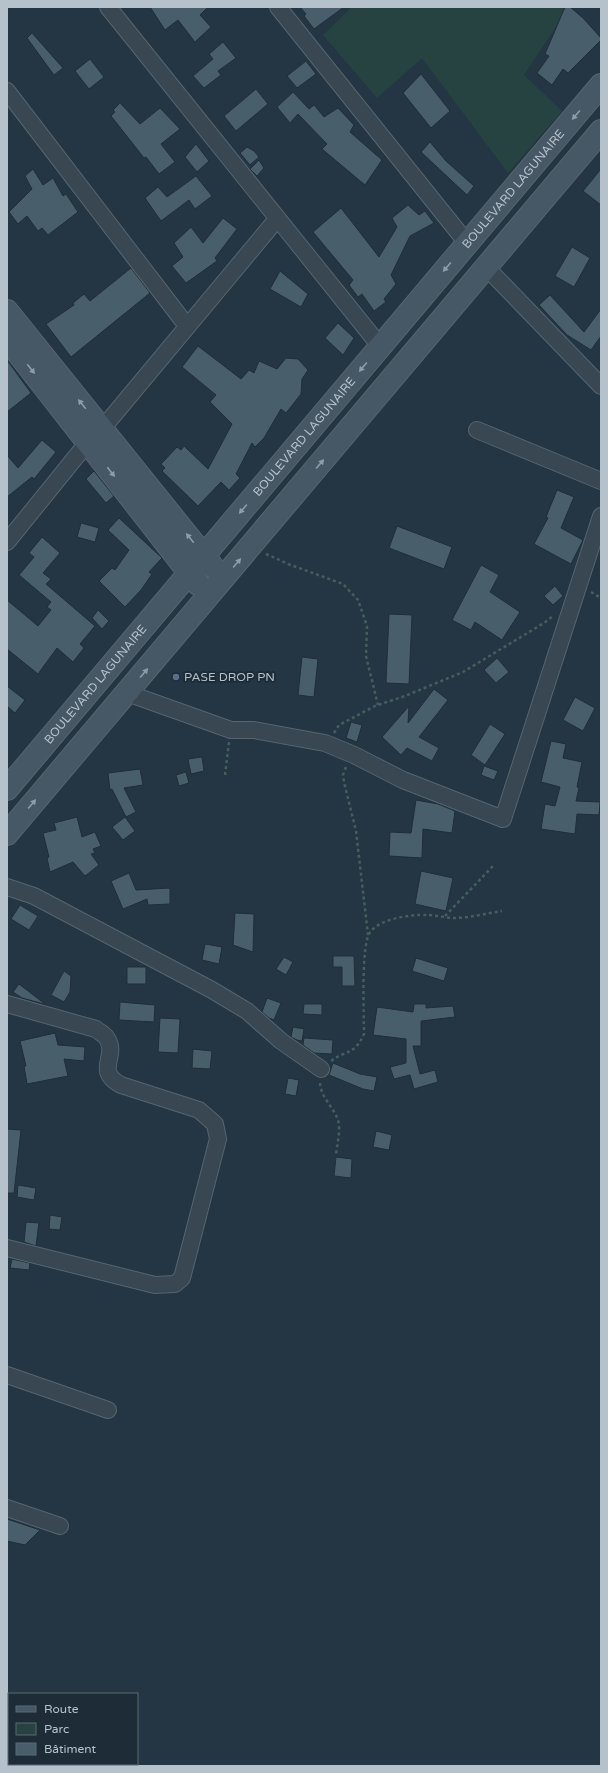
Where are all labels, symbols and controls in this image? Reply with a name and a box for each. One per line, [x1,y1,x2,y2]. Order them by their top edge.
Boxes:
one-way arrow [571,109,580,120]
street label: BOULEVARD LAGUNAIRE [459,127,568,251]
one-way arrow [442,262,451,273]
one-way arrow [359,361,368,372]
one-way arrow [27,364,35,375]
street label: BOULEVARD LAGUNAIRE [250,374,359,499]
one-way arrow [78,398,86,409]
one-way arrow [316,458,325,469]
one-way arrow [107,466,116,477]
one-way arrow [239,503,248,514]
one-way arrow [185,533,194,544]
one-way arrow [232,558,241,568]
street label: BOULEVARD LAGUNAIRE [41,622,150,747]
one-way arrow [139,668,148,678]
place label: PASE DROP PN [184,670,275,684]
marker: PASE DROP PN [171,672,181,682]
one-way arrow [28,799,37,809]
legend [8,1693,138,1765]
text: Route [44,1702,79,1716]
text: Parc [44,1722,69,1736]
text: Bâtiment [44,1742,96,1756]

